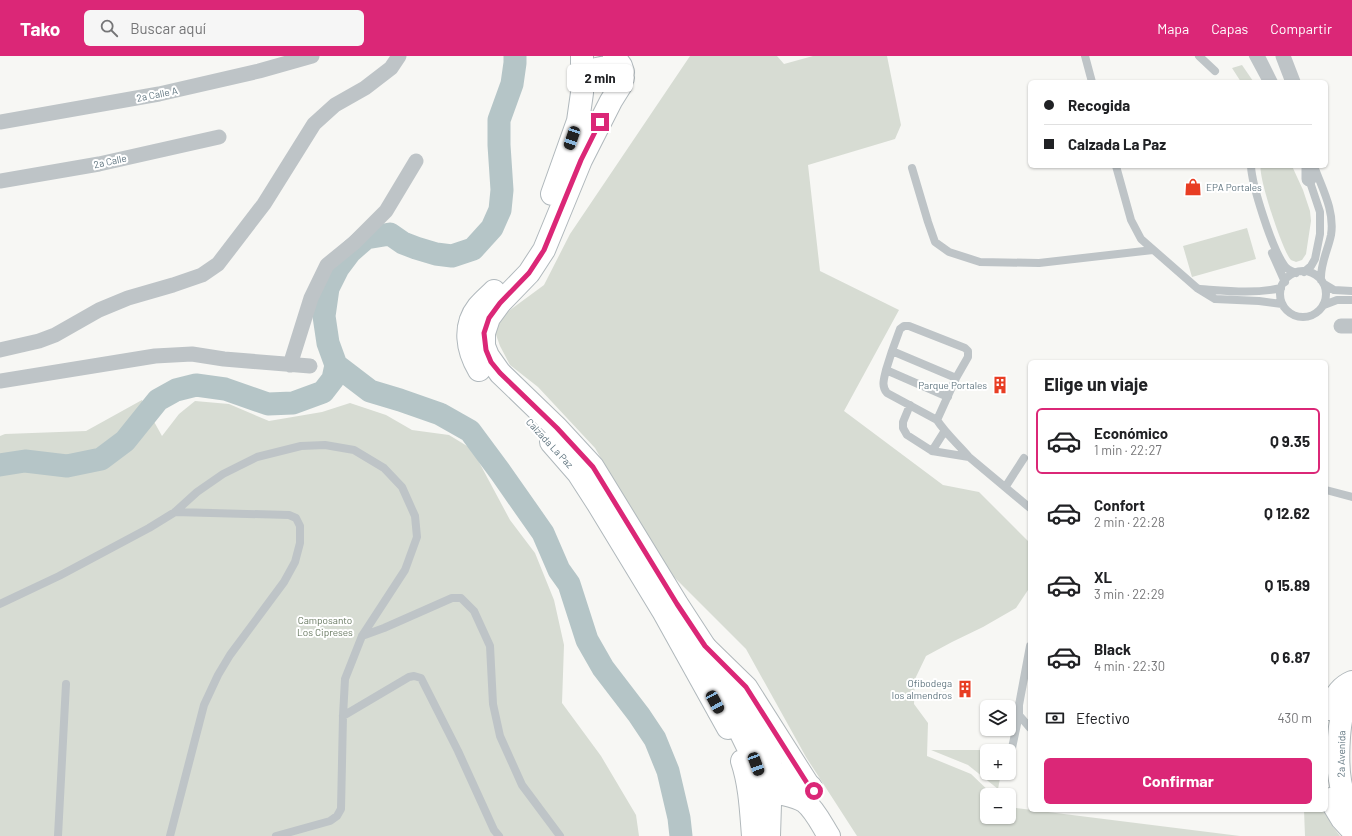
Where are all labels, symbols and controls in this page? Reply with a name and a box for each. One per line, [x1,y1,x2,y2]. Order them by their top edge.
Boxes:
search box [84,10,364,46]
text: Tako [20,17,60,40]
icon: search [98,17,120,39]
text: Buscar aquí [130,19,206,37]
text: Mapa [1157,20,1189,37]
text: Capas [1211,20,1248,37]
text: Compartir [1270,20,1332,37]
callout: 2 min [567,64,633,92]
text: 2 min [584,70,616,86]
street label: 2a Calle A [135,84,179,104]
text: Recogida [1068,96,1130,114]
route end [591,113,609,131]
car [562,125,582,151]
text: Calzada La Paz [1068,135,1166,153]
street label: 2a Calle [92,152,128,170]
shop icon: EPA Portales [1183,177,1203,197]
place label: EPA Portales [1206,181,1262,193]
text: Elige un viaje [1044,373,1148,395]
building icon: Parque Portales [990,375,1010,395]
place label: Parque Portales [918,379,987,391]
street label: Calzada La Paz [524,416,577,471]
icon: car [1046,423,1082,459]
text: Económico [1094,424,1168,442]
text: Q 9.35 [1270,432,1310,450]
text: 1 min · 22:27 [1094,442,1162,458]
icon: car [1046,495,1082,531]
text: Confort [1094,496,1145,514]
text: Q 12.62 [1264,504,1310,522]
text: 2 min · 22:28 [1094,514,1165,530]
icon: car [1046,567,1082,603]
text: XL [1094,568,1112,586]
text: Q 15.89 [1265,576,1310,594]
text: 3 min · 22:29 [1094,586,1164,602]
park label: Camposanto Los Cipreses [297,614,353,638]
icon: car [1046,639,1082,675]
text: Black [1094,640,1131,658]
text: Q 6.87 [1270,648,1310,666]
text: 4 min · 22:30 [1094,658,1165,674]
place label: Ofibodega los almendros [892,677,952,701]
building icon: Ofibodega los almendros [955,679,975,699]
car [704,689,726,715]
map controls [980,700,1016,824]
button: layers [980,700,1016,736]
icon: cash [1044,707,1066,729]
text: Efectivo [1076,709,1130,727]
text: 430 m [1277,710,1312,726]
street label: 2a Avenida [1335,731,1347,777]
button: + [980,744,1016,780]
car [746,751,766,777]
button: Confirmar [1044,758,1312,804]
route start [805,782,823,800]
button: − [980,788,1016,824]

